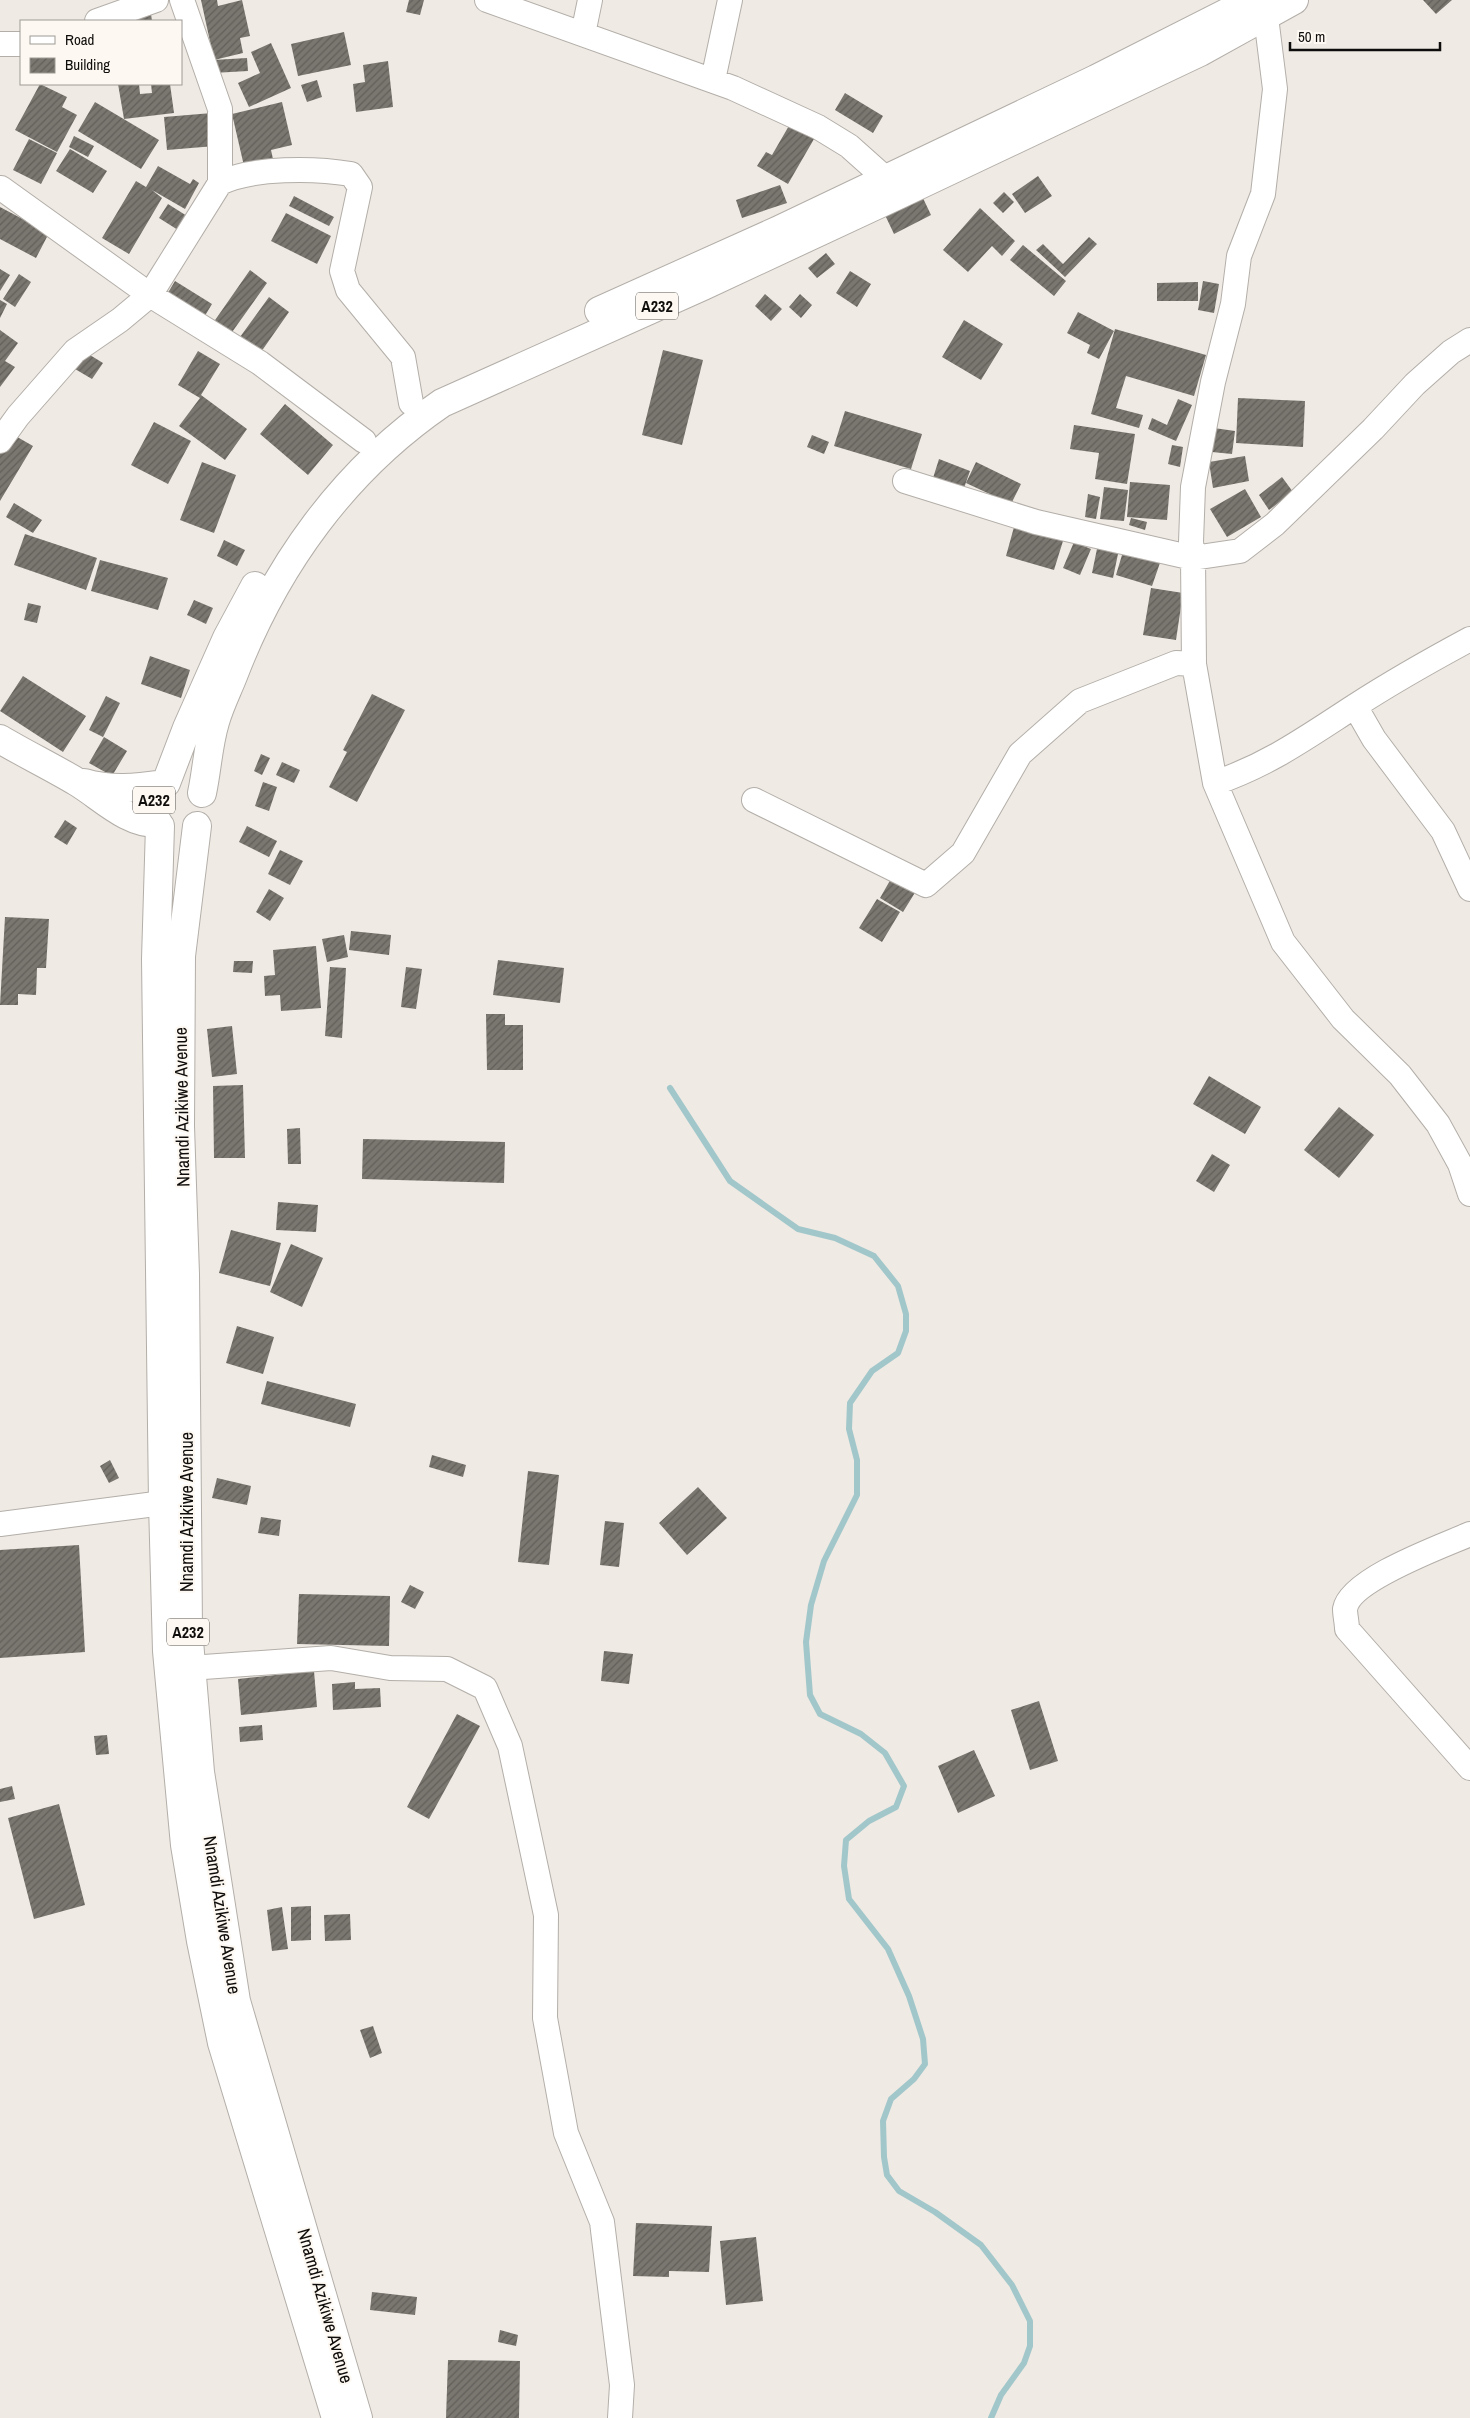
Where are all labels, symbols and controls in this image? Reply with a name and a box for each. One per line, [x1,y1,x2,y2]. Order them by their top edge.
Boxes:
legend [20,20,182,85]
scale bar [1290,20,1440,52]
text: 50 m [1298,26,1325,47]
text: Road [65,29,94,50]
text: Building [65,54,110,75]
road number: A232 [636,292,678,320]
road number: A232 [133,786,175,814]
street label: Nnamdi Azikiwe Avenue [168,1027,195,1187]
street label: Nnamdi Azikiwe Avenue [174,1432,199,1592]
road number: A232 [167,1618,209,1645]
street label: Nnamdi Azikiwe Avenue [198,1834,247,1996]
street label: Nnamdi Azikiwe Avenue [291,2226,360,2386]

